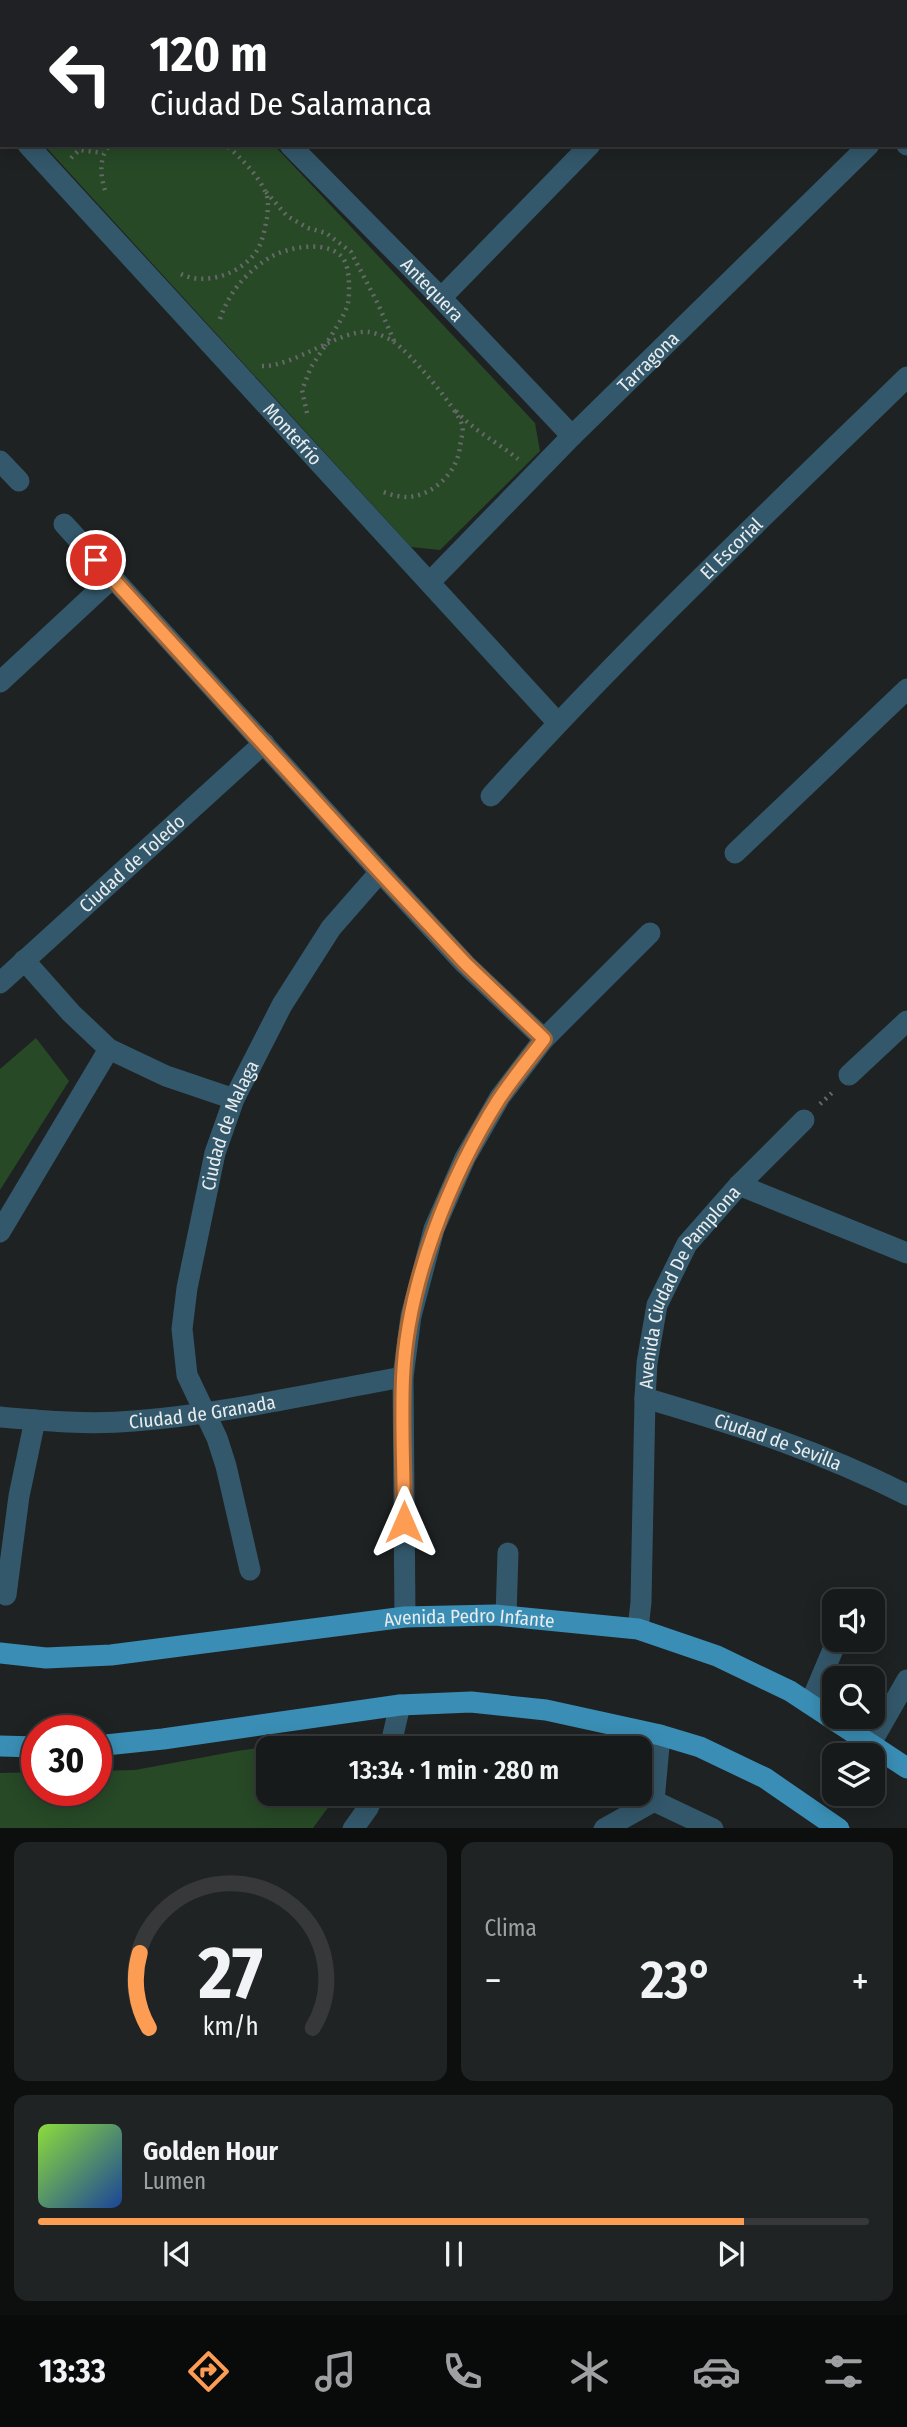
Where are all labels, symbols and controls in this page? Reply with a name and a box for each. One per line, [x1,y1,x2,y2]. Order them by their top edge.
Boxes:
text: 120 m [150,25,268,84]
icon: left [35,28,126,119]
text: Ciudad De Salamanca [150,85,432,123]
street label: Antequera [396,253,468,327]
street label: Tarragona [613,327,684,397]
street label: Montefrío [258,398,327,470]
street label: El Escorial [695,513,767,584]
pin [66,530,126,590]
icon: arrive [77,541,115,579]
street label: Ciudad de Toledo [74,810,190,918]
street label: Ciudad de Malaga [197,1057,264,1193]
street label: Avenida Ciudad De Pamplona [635,1181,745,1390]
street label: Ciudad de Granada [128,1390,277,1433]
street label: Ciudad de Sevilla [711,1409,845,1475]
position arrow [367,1485,441,1559]
map controls [822,1589,885,1806]
button: sound [822,1589,885,1652]
street label: Avenida Pedro Infante [382,1604,556,1633]
button: search [822,1666,885,1729]
speed limit sign: 30 [21,1715,112,1806]
button: layers [822,1743,885,1806]
text: 13:34 · 1 min · 280 m [349,1755,559,1786]
text: Clima [485,1914,537,1942]
text: 27 [197,1930,262,2017]
text: 23° [640,1949,713,2012]
text: − [485,1958,502,2004]
text: + [852,1958,869,2004]
text: km/h [202,2011,258,2041]
text: Golden Hour [143,2136,278,2167]
text: Lumen [143,2167,206,2195]
icon: previous [158,2235,196,2273]
icon: pause [435,2235,473,2273]
icon: next [712,2235,750,2273]
icon: directions [184,2347,233,2396]
icon: music [311,2347,360,2396]
icon: phone [438,2347,487,2396]
icon: climate [565,2347,614,2396]
icon: car [692,2347,741,2396]
icon: filters [819,2347,868,2396]
text: 13:33 [39,2352,106,2390]

